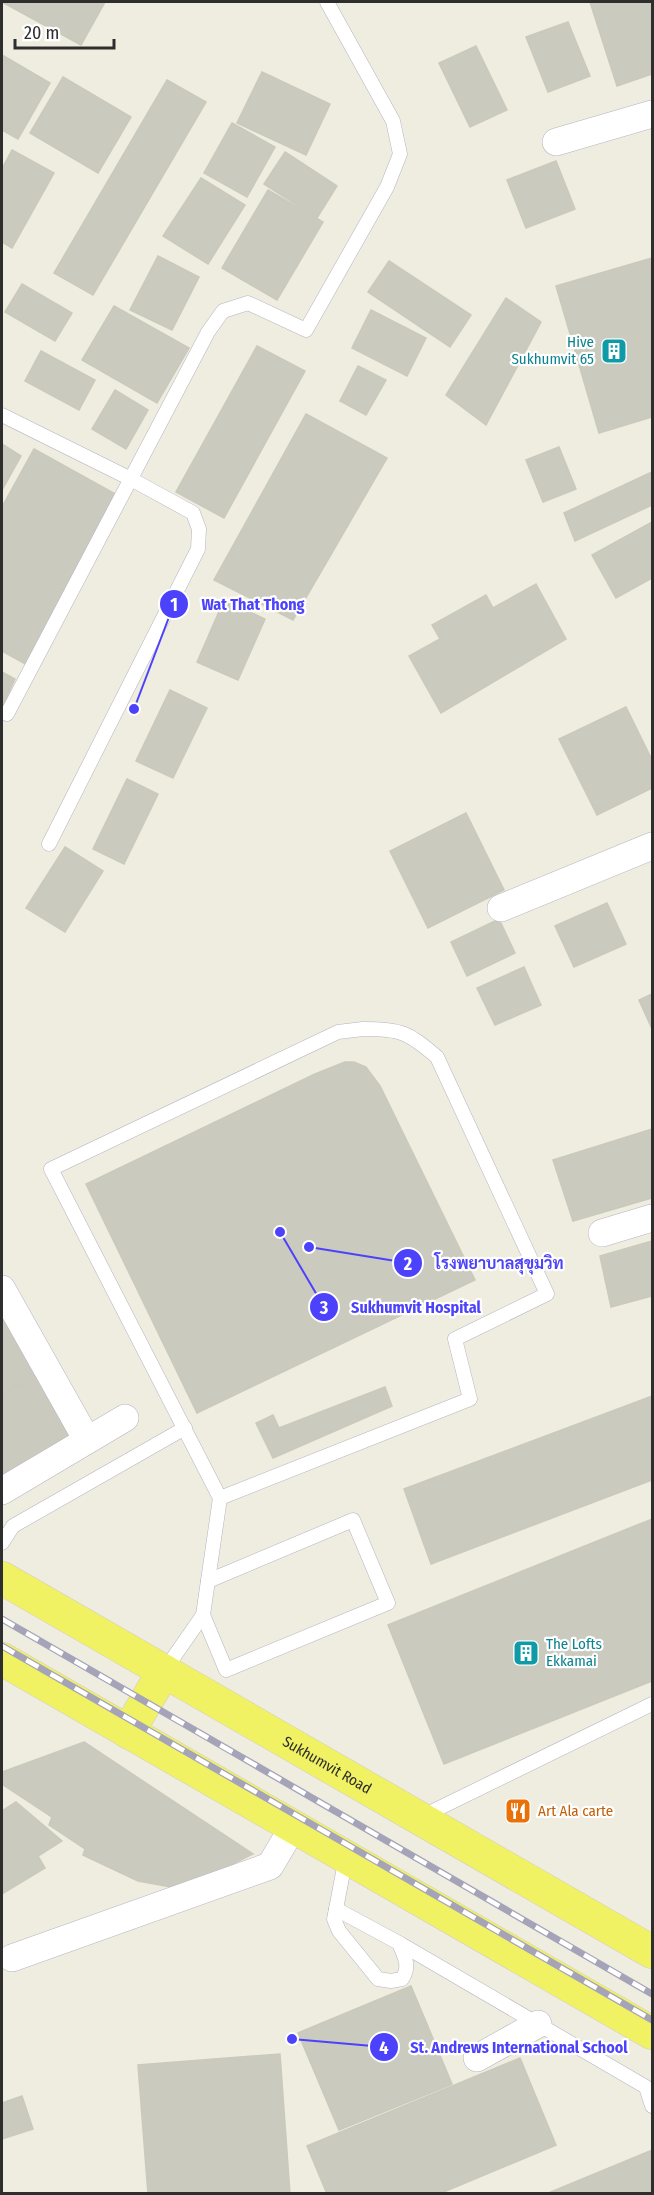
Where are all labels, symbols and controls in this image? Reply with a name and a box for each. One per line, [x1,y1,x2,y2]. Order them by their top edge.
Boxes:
scale bar [15,12,114,50]
text: 20 m [24,22,59,44]
place label: Hive Sukhumvit 65 [511,333,594,368]
building icon: Hive Sukhumvit 65 [599,336,629,366]
callout: Wat That Thong [159,587,317,621]
text: 1 [170,594,178,616]
text: Wat That Thong [201,595,305,614]
callout: โรงพยาบาลสุขุมวิท [393,1246,576,1280]
text: โรงพยาบาลสุขุมวิท [434,1252,563,1275]
text: 2 [403,1253,412,1275]
callout: Sukhumvit Hospital [309,1290,493,1324]
text: 3 [319,1297,329,1319]
text: Sukhumvit Hospital [351,1298,482,1317]
place label: The Lofts Ekkamai [546,1635,602,1670]
building icon: The Lofts Ekkamai [511,1638,541,1668]
street label: Sukhumvit Road [279,1732,375,1798]
restaurant icon: Art Ala carte [503,1796,533,1826]
place label: Art Ala carte [538,1802,613,1820]
callout: St. Andrews International School [369,2030,640,2064]
text: 4 [379,2037,389,2059]
text: St. Andrews International School [410,2038,628,2057]

